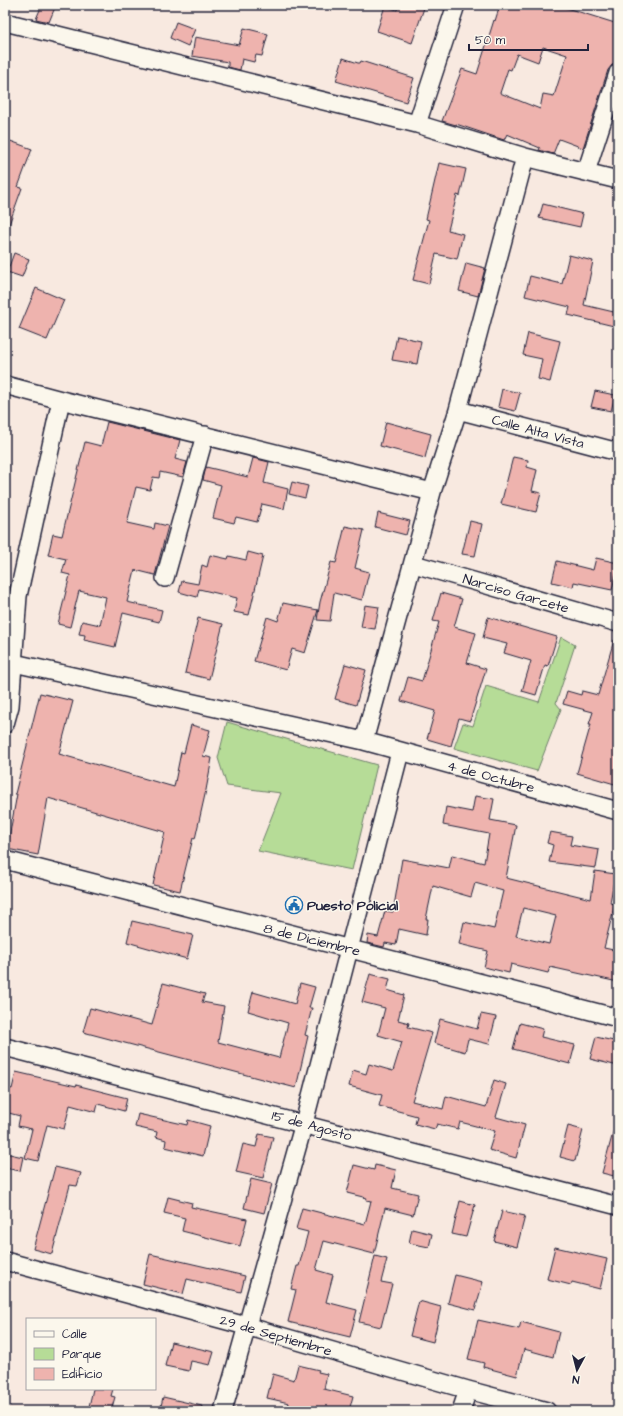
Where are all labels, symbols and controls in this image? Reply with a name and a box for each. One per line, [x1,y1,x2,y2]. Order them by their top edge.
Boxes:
scale bar [469,26,588,52]
text: 50 m [475,32,506,49]
street label: Calle Alta Vista [489,410,586,454]
street label: Narciso Garcete [460,569,571,619]
street label: 4 de Octubre [445,756,537,798]
public building icon: Puesto Policial [284,895,304,915]
place label: Puesto Policial [307,896,399,916]
street label: 8 de Diciembre [261,918,363,962]
street label: 15 de Agosto [269,1106,354,1146]
street label: 29 de Septiembre [217,1310,335,1362]
legend [26,1318,156,1390]
text: Calle [62,1326,87,1343]
text: Parque [62,1346,102,1363]
north arrow [557,1350,597,1390]
text: Edificio [62,1366,102,1383]
text: N [571,1372,580,1387]

